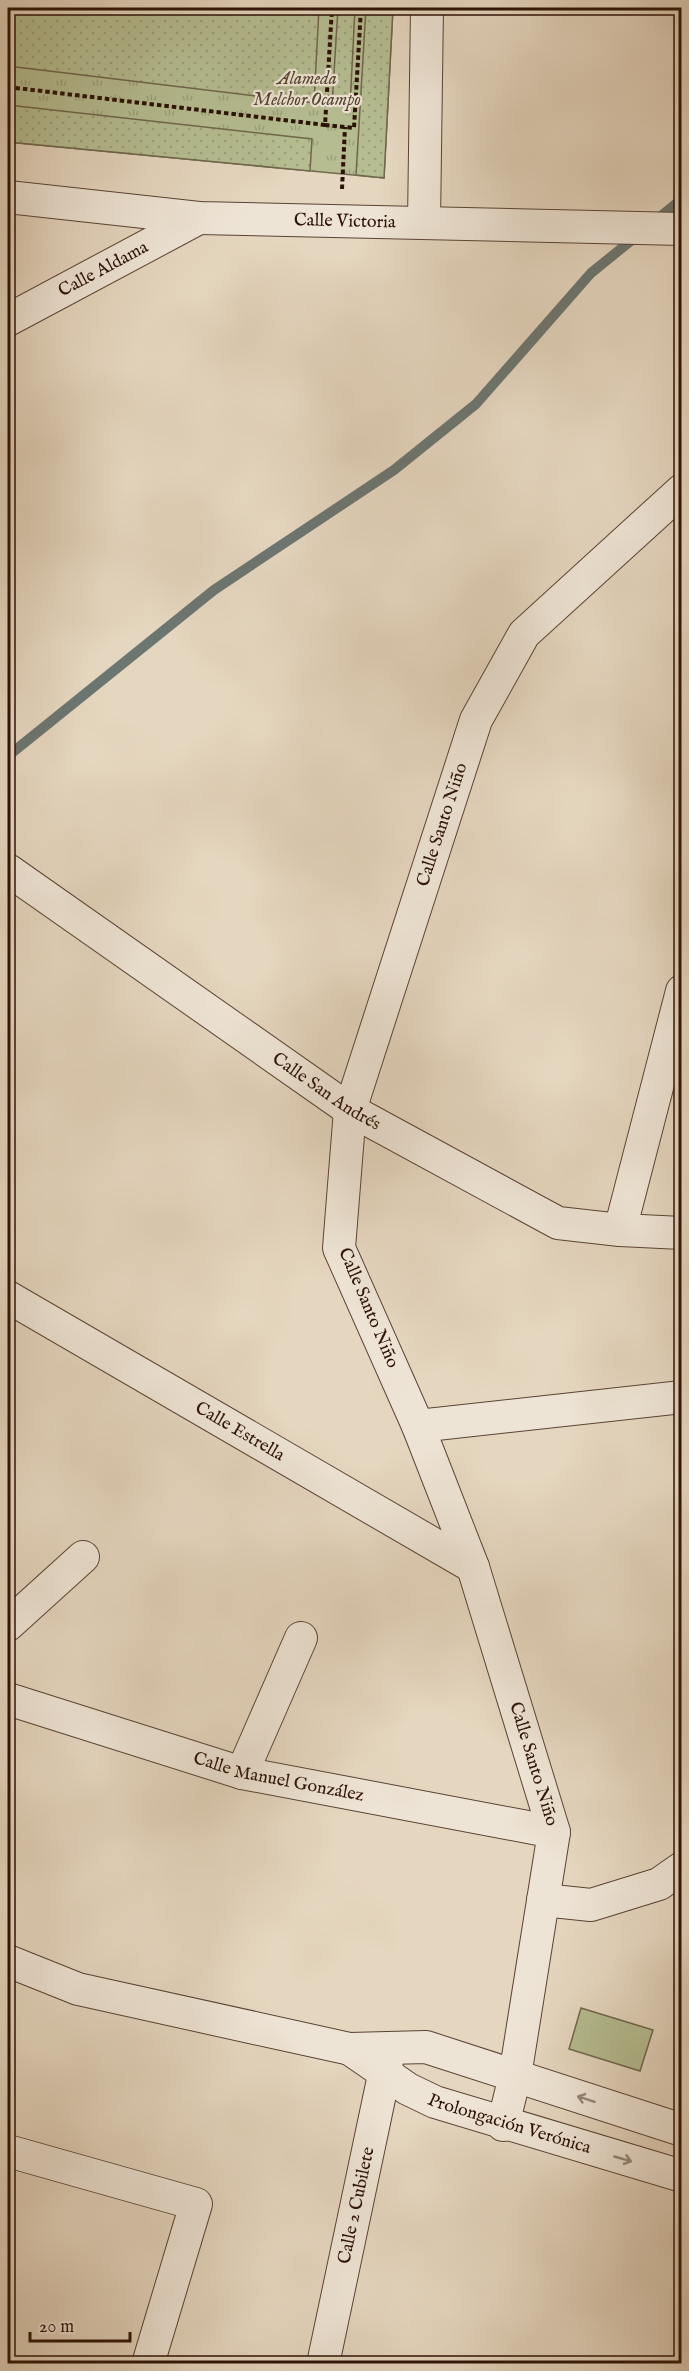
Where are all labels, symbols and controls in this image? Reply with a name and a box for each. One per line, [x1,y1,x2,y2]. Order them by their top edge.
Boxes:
park label: Alameda Melchor Ocampo [253,68,361,112]
street label: Calle Victoria [294,209,396,234]
street label: Calle Aldama [54,236,152,303]
street label: Calle Santo Niño [411,760,473,889]
street label: Calle San Andrés [268,1047,385,1136]
street label: Calle Santo Niño [332,1244,404,1372]
street label: Calle Estrella [191,1396,289,1467]
street label: Calle Santo Niño [503,1699,563,1829]
street label: Calle Manuel González [190,1747,366,1807]
street label: Prolongación Verónica [424,2089,594,2160]
one-way arrow [577,2093,596,2104]
street label: Calle 2 Cubilete [333,2145,380,2266]
one-way arrow [613,2154,632,2165]
scale bar [30,2305,130,2343]
text: 20 m [39,2316,74,2339]

